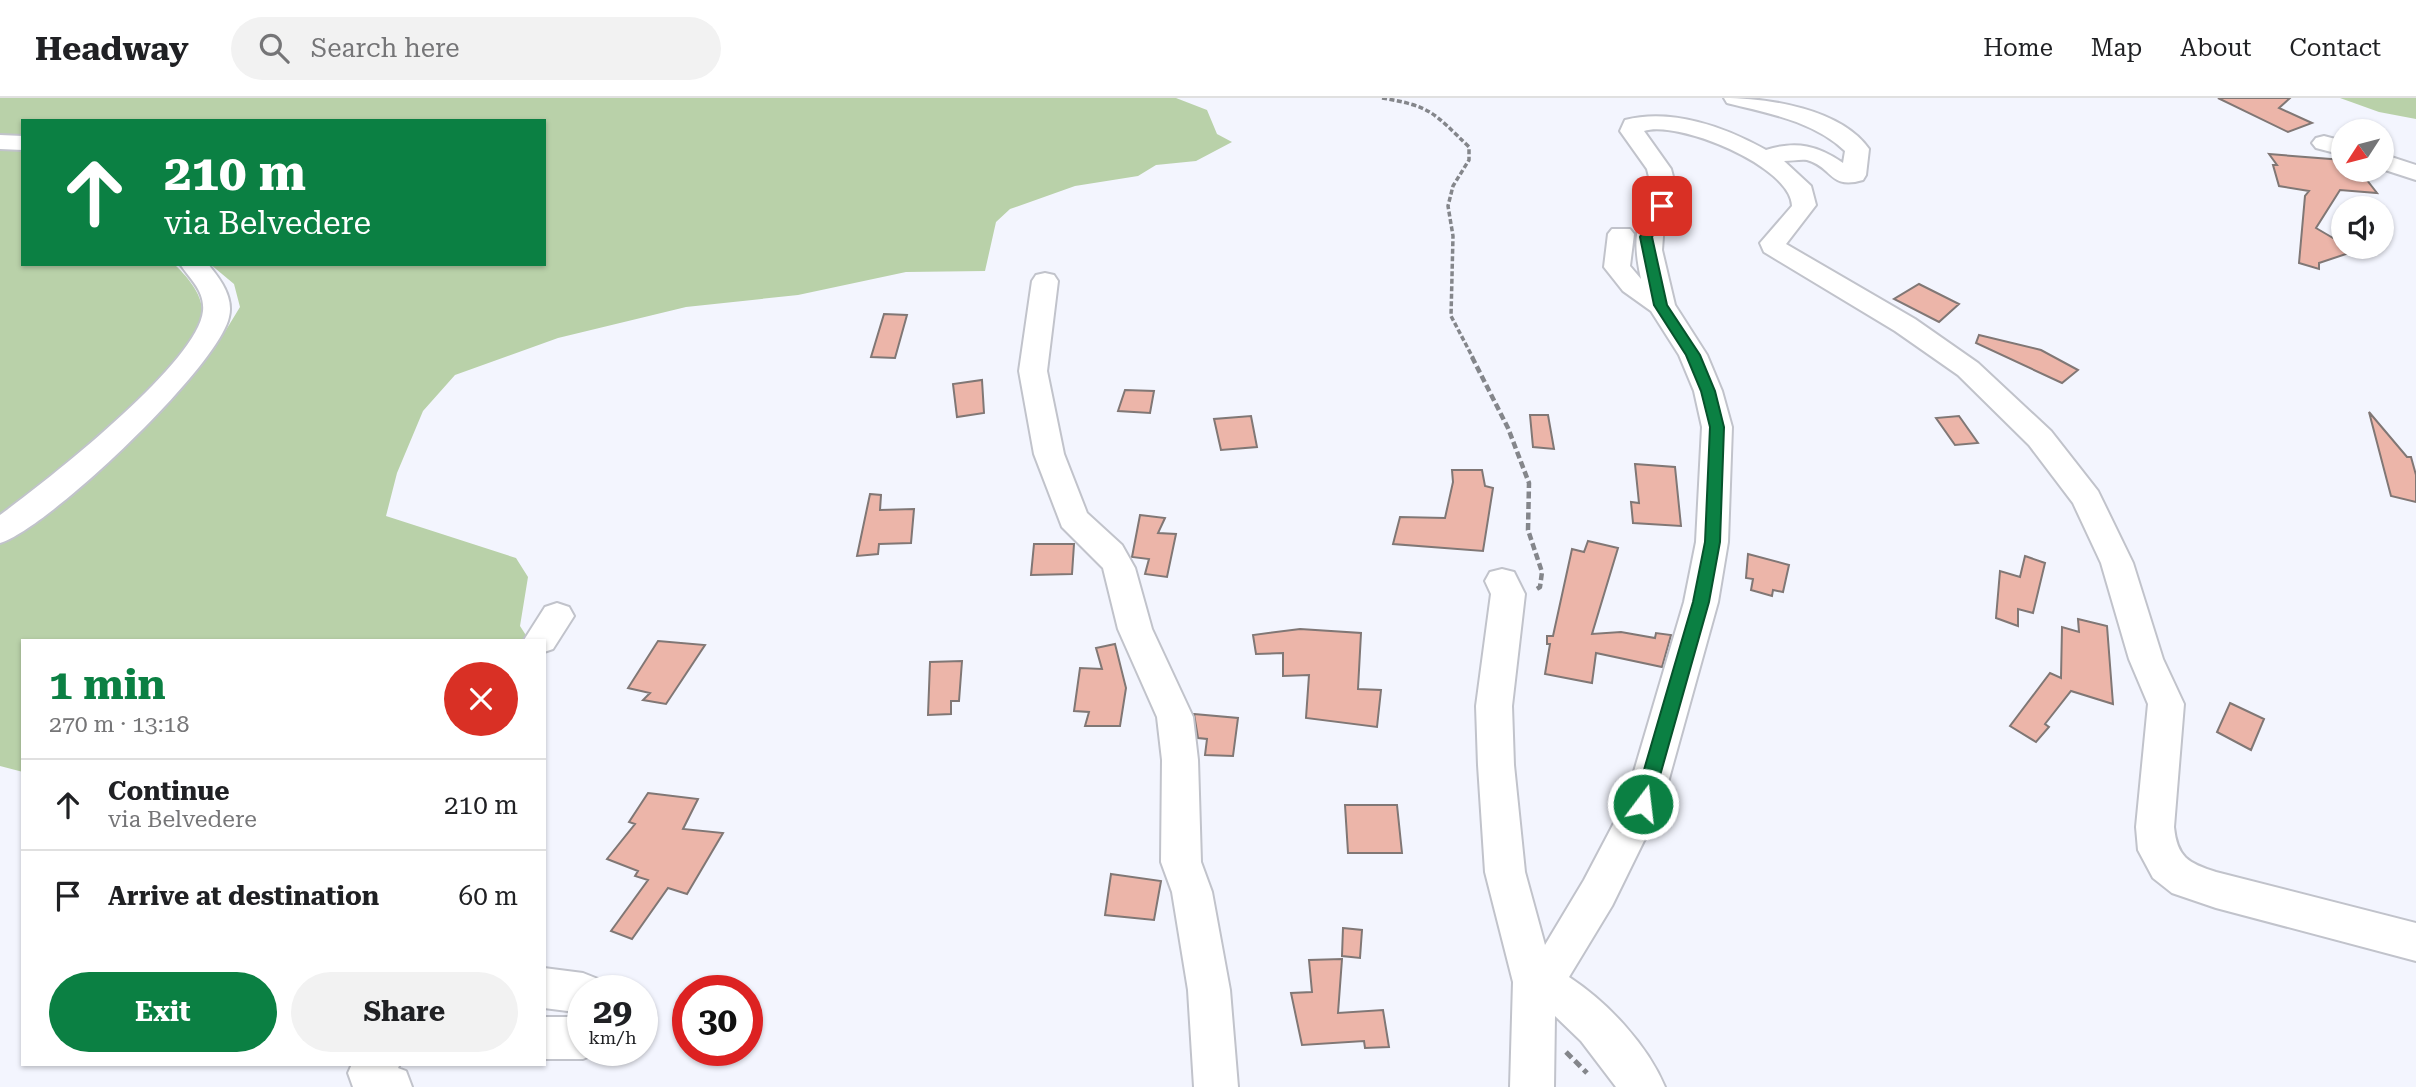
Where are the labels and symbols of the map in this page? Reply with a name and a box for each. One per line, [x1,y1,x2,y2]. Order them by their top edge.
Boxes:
north arrow [2331,119,2394,182]
pin [1632,176,1692,236]
position arrow [1606,767,1680,841]
speed limit sign: 30 [672,975,763,1066]

